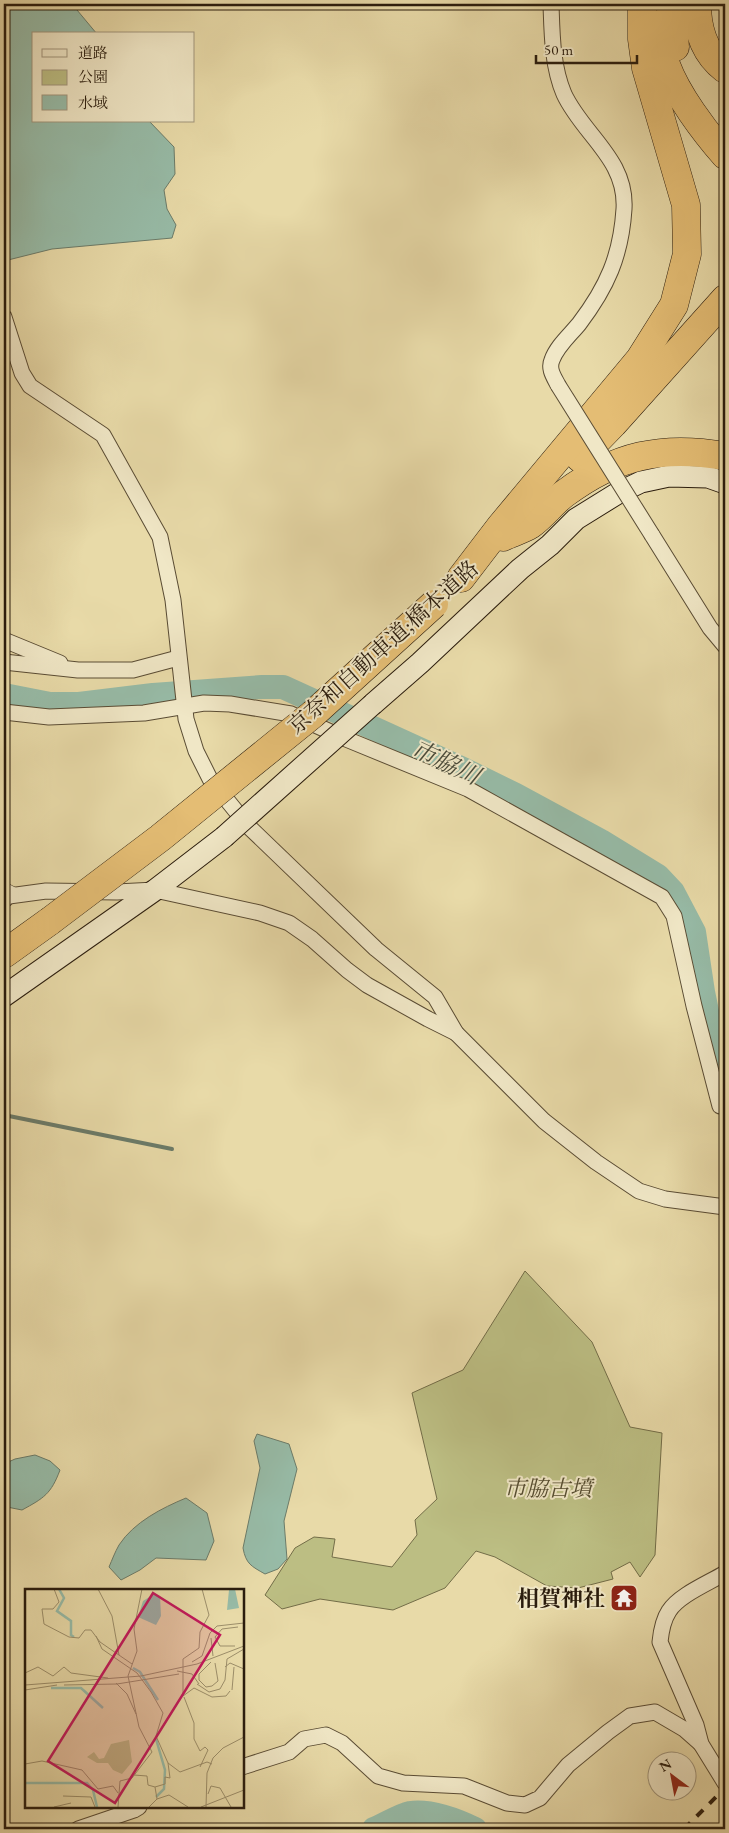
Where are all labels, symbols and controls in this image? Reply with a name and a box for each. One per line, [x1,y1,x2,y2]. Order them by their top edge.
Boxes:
legend [32,32,195,122]
scale bar [536,32,638,64]
text: 50 m [544,40,573,59]
text: 道路 [78,43,108,62]
text: 公園 [78,67,108,86]
text: 水域 [78,93,108,112]
street label: 京奈和自動車道;橋本道路 [282,554,484,740]
water label: 市脇川 [407,733,488,793]
park label: 市脇古墳 [504,1474,595,1503]
temple icon: 相賀神社 [609,1583,639,1613]
place label: 相賀神社 [517,1584,605,1613]
inset map [25,1589,244,1808]
north arrow [646,1750,696,1800]
text: N [656,1754,675,1776]

